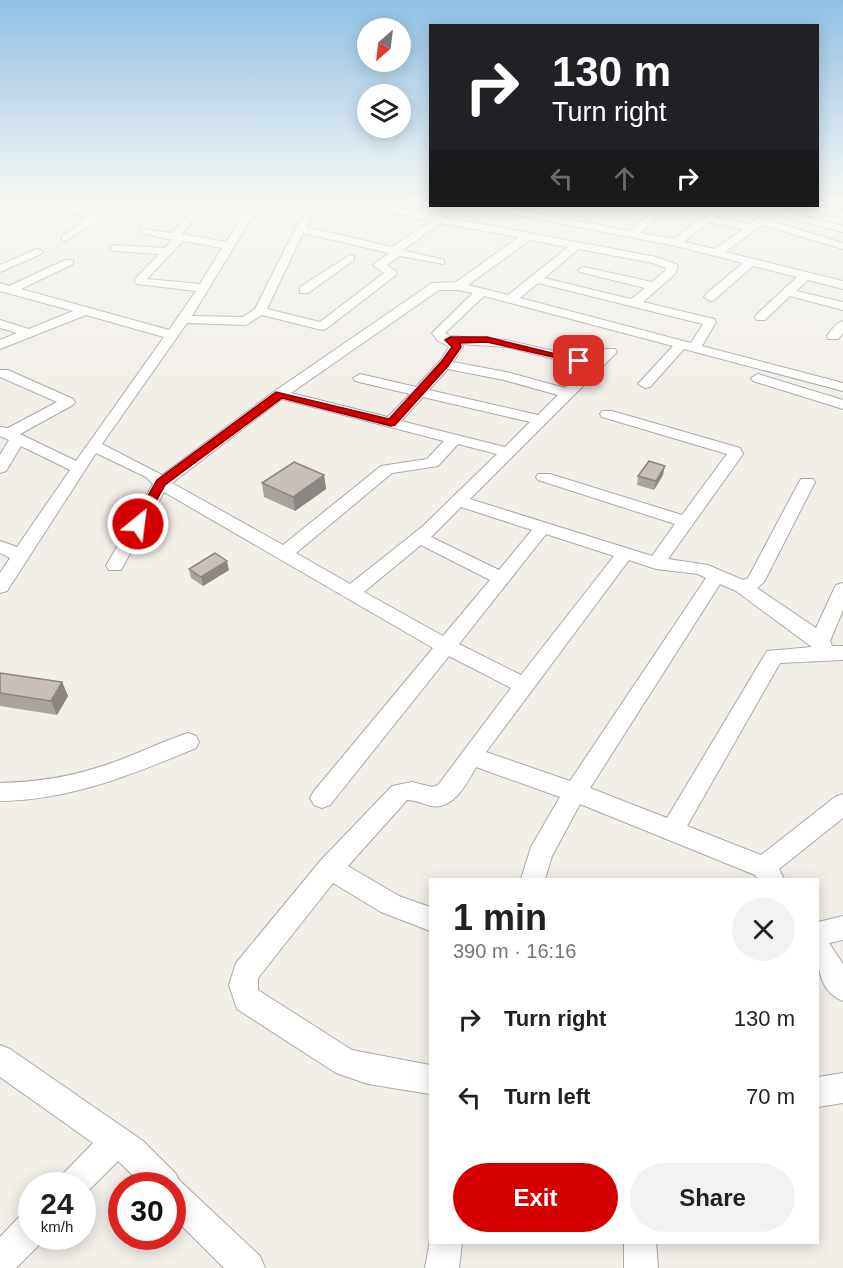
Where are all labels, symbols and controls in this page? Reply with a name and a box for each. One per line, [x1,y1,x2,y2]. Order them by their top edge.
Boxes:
north arrow [357,18,411,72]
map controls [357,18,411,138]
icon: right [453,48,531,126]
text: 130 m [552,48,671,95]
button: layers [357,84,411,138]
text: Turn right [552,97,667,127]
icon: left [545,162,578,195]
icon: ahead [608,162,641,195]
icon: right [671,162,704,195]
pin [553,335,604,386]
icon: arrive [562,344,595,377]
position arrow [106,492,170,556]
text: 1 min [453,897,547,938]
button: close [732,898,795,961]
text: 390 m · 16:16 [453,940,576,962]
icon: right [453,1003,486,1036]
text: Turn right [504,1006,606,1031]
text: 130 m [734,1006,795,1031]
icon: left [453,1081,486,1114]
text: Turn left [504,1084,590,1109]
text: 70 m [746,1084,795,1109]
button: Exit [453,1163,618,1232]
button: Share [630,1163,795,1232]
speed limit sign: 30 [108,1172,186,1250]
text: 24 [40,1187,74,1220]
text: km/h [41,1218,73,1235]

